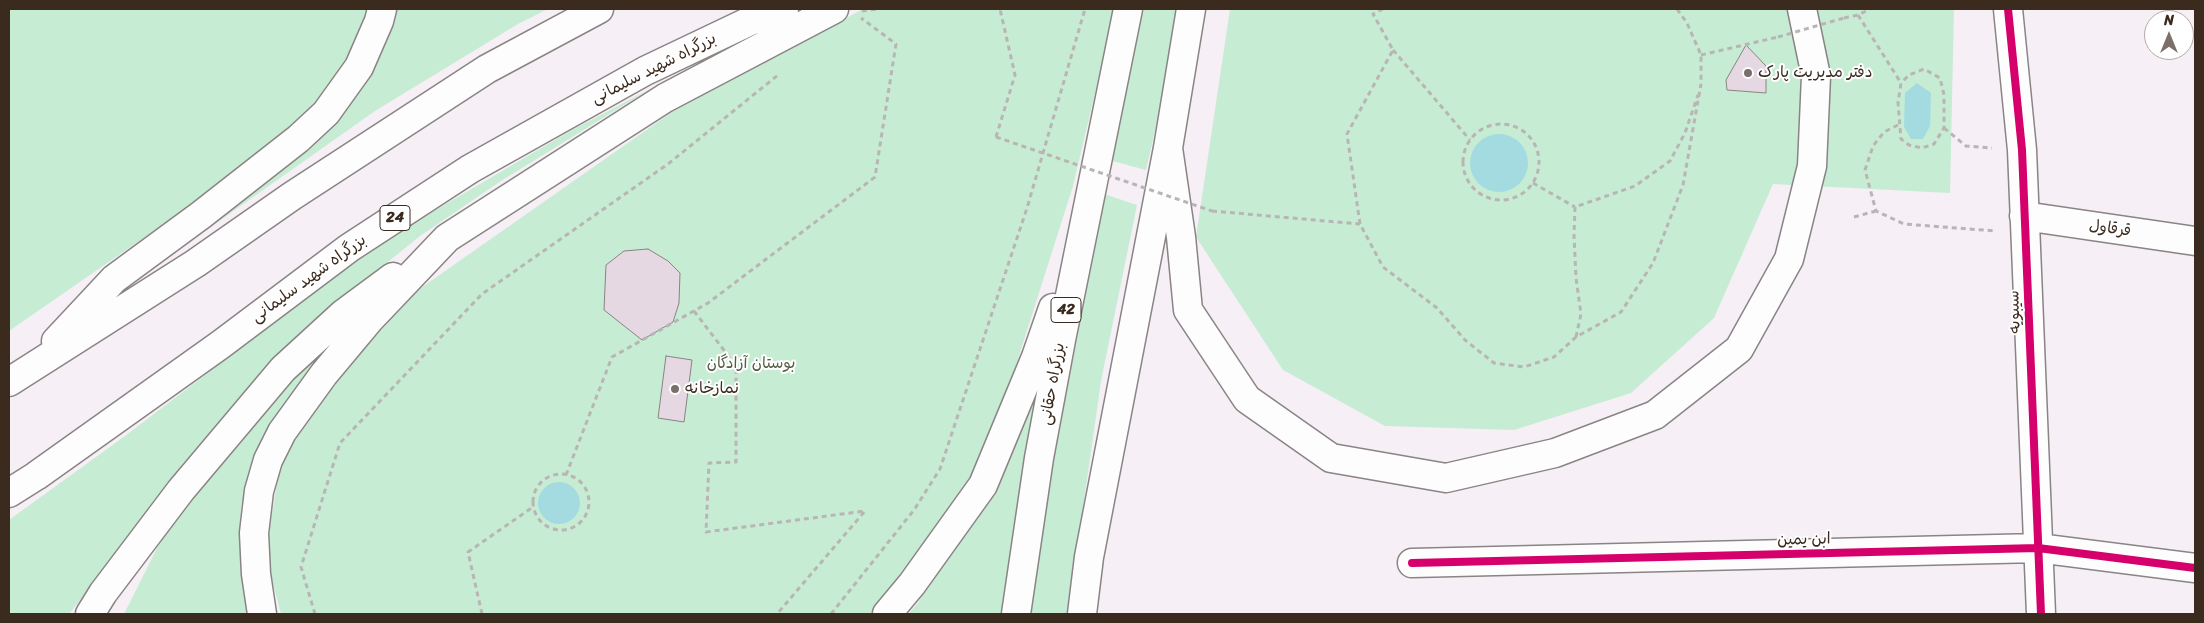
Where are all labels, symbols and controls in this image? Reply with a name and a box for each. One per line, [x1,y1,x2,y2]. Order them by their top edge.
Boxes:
text: N [2164,8,2174,33]
north arrow [2144,10,2194,60]
street label: بزرگراه شهید سلیمانی [588,29,720,109]
place label: دفتر مدیریت پارک [1758,63,1872,83]
marker: دفتر مدیریت پارک [1742,67,1754,79]
road number: 24 [380,206,410,230]
street label: قرقاول [2088,217,2132,241]
street label: بزرگراه شهید سلیمانی [248,231,370,327]
street label: سیبویه [2005,290,2025,334]
road number: 42 [1051,298,1081,322]
street label: بزرگراه حقانی [1036,341,1070,427]
park label: بوستان آزادگان [707,354,795,374]
place label: نمازخانه [685,379,739,399]
marker: نمازخانه [669,383,681,395]
street label: ابن یمین [1777,530,1831,550]

